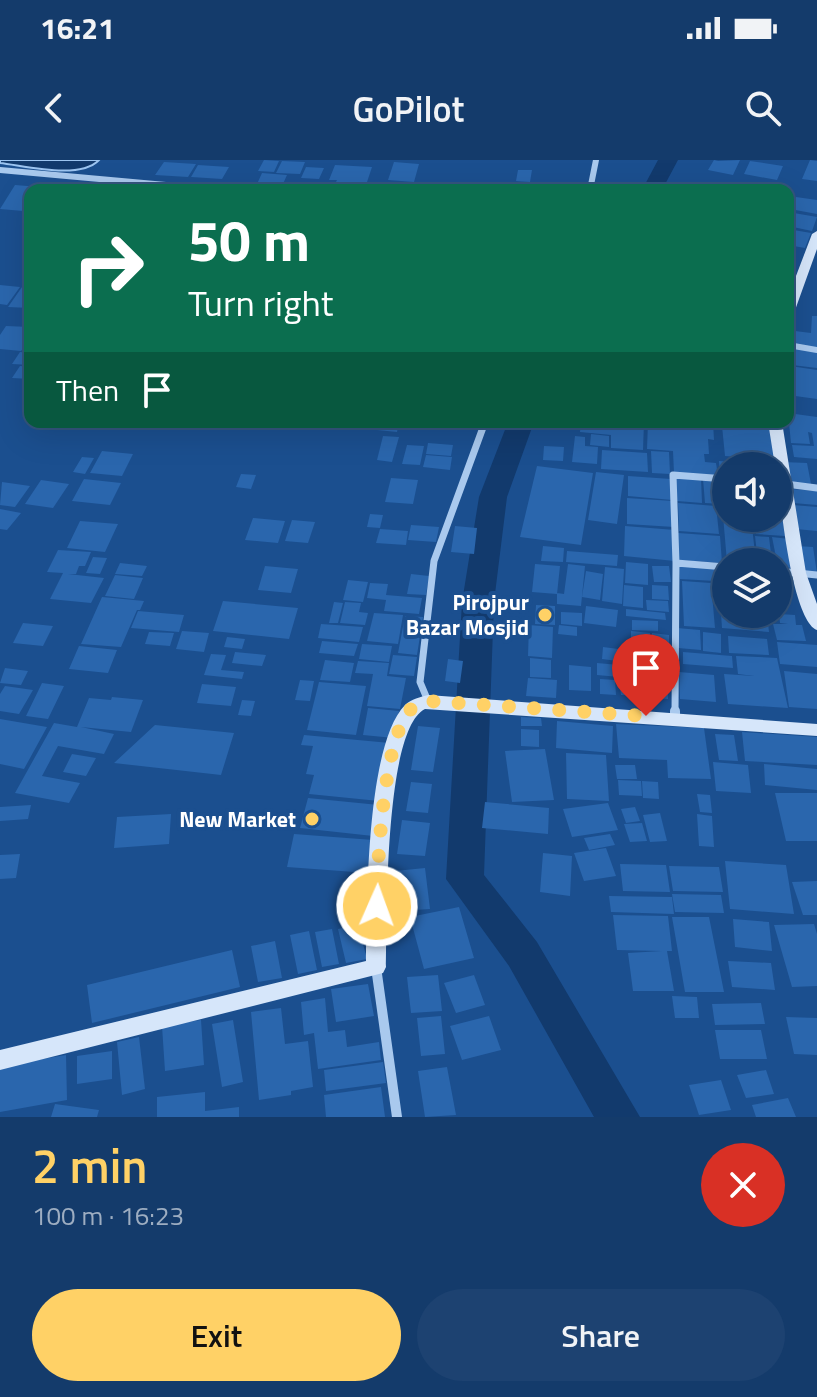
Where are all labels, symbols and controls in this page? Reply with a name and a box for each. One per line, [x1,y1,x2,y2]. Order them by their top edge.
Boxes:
text: 16:21 [40,5,115,51]
text: GoPilot [353,81,464,136]
icon: back [32,86,76,130]
icon: search [741,86,785,130]
text: 50 m [188,198,310,283]
icon: right [56,216,160,320]
text: Turn right [188,275,333,330]
text: Then [56,367,119,413]
icon: arrive [135,368,179,412]
map controls [712,452,792,628]
button: sound [712,452,792,532]
button: layers [712,548,792,628]
place label: Pirojpur Bazar Mosjid [406,585,529,644]
marker: Pirojpur Bazar Mosjid [536,606,554,624]
pin [612,634,680,716]
icon: arrive [624,646,668,690]
place label: New Market [179,802,296,836]
marker: New Market [303,810,321,828]
position arrow [335,864,419,948]
text: 2 min [32,1129,147,1202]
button: close [701,1143,785,1227]
text: 100 m · 16:23 [32,1196,184,1235]
button: Exit [32,1289,401,1381]
button: Share [417,1289,785,1381]

